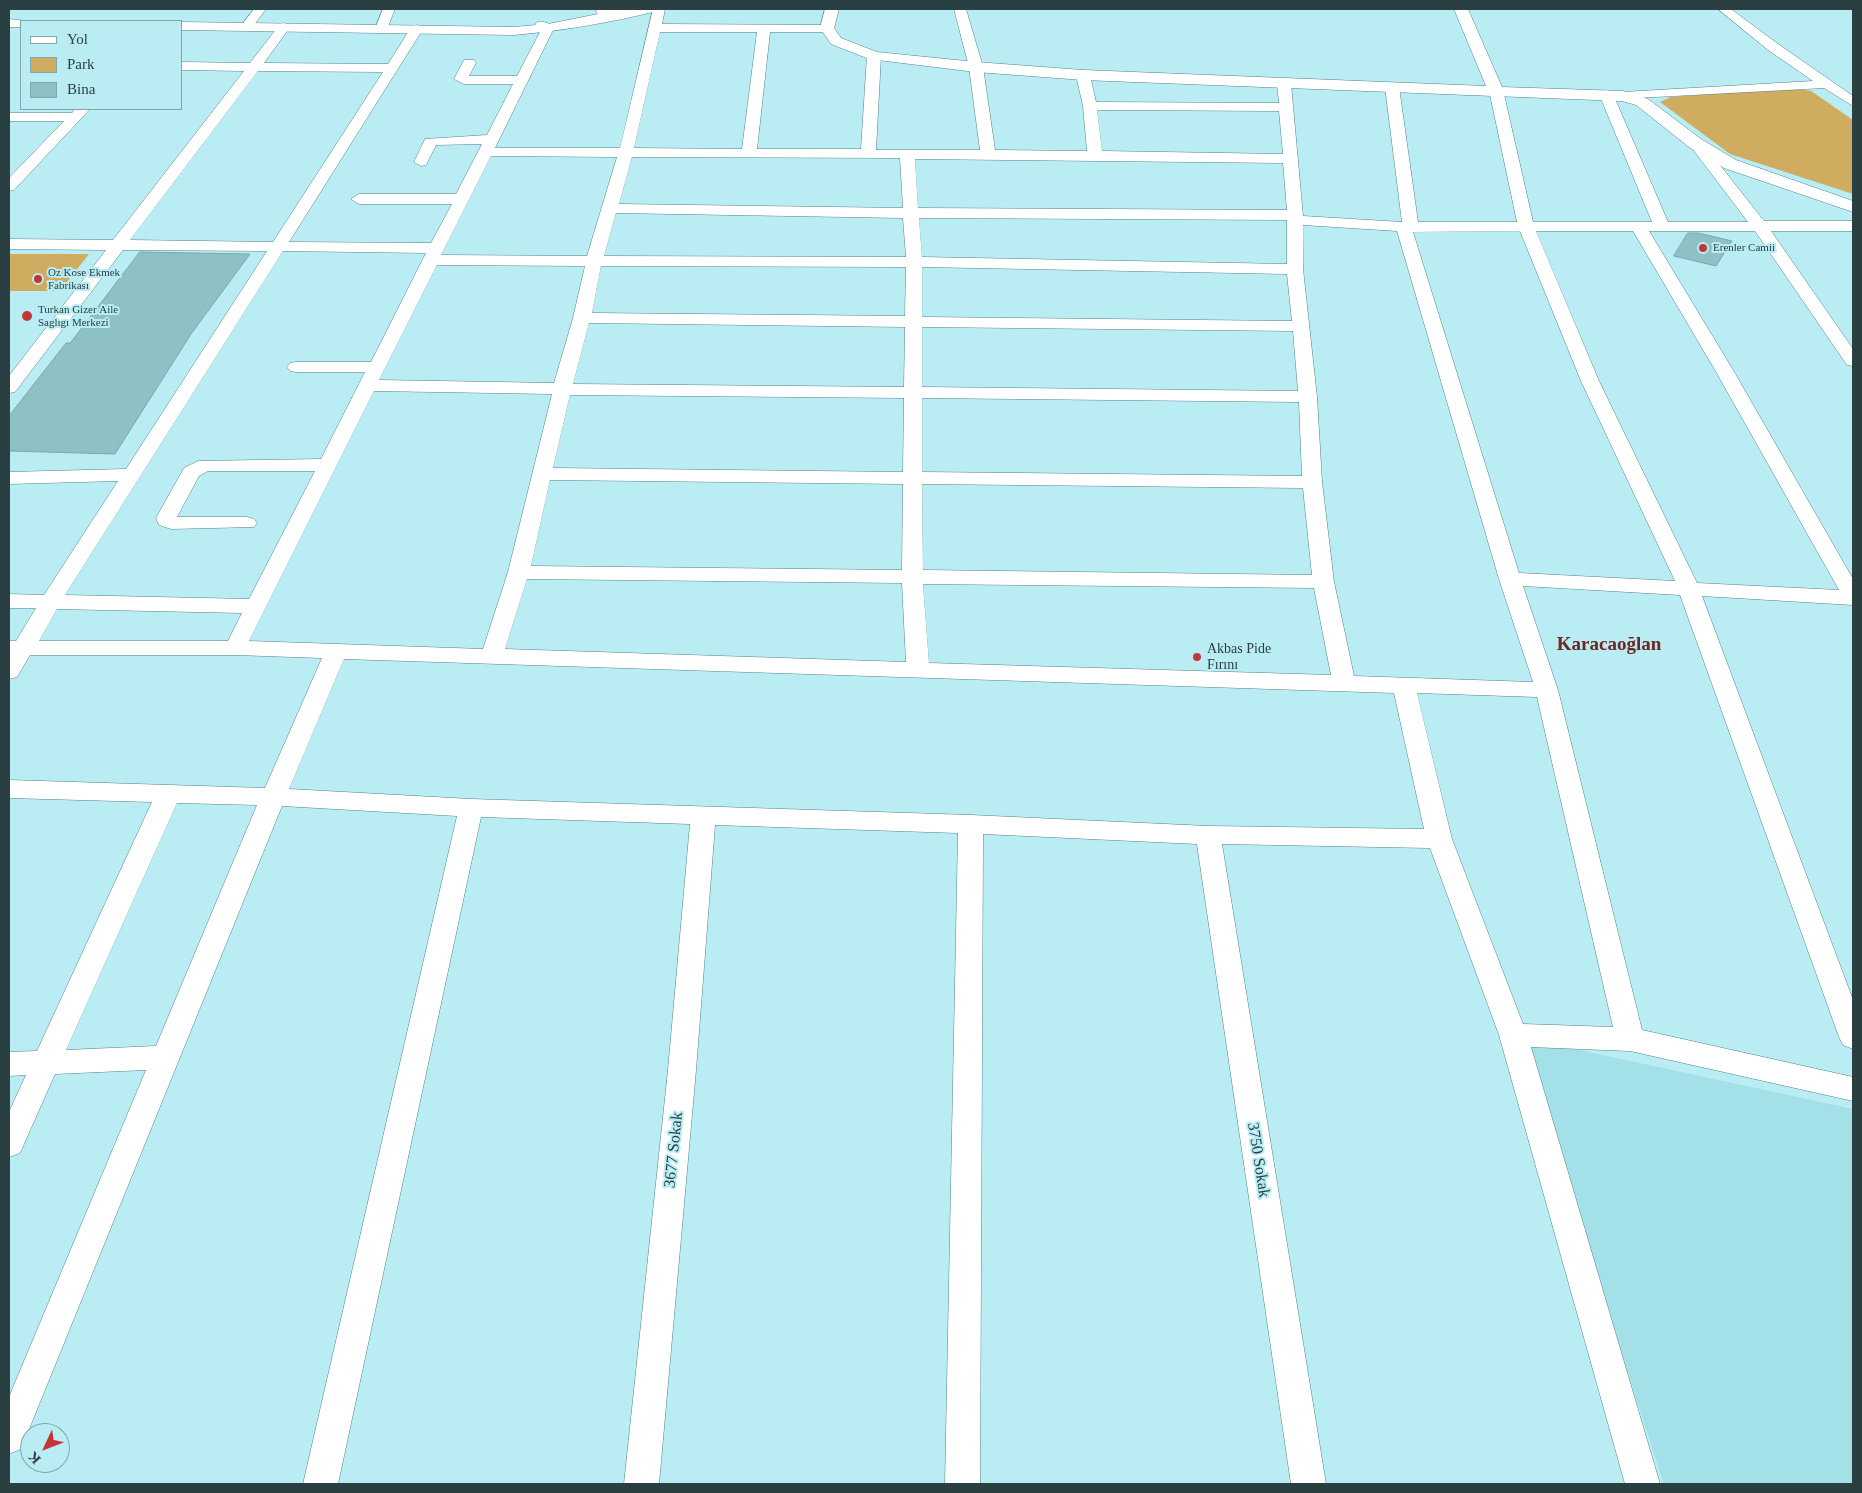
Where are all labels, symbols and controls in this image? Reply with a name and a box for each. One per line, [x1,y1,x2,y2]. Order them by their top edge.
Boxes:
legend [20,20,182,110]
text: Yol [67,31,88,47]
text: Park [67,56,95,72]
text: Bina [67,81,95,97]
place label: Erenler Camii [1713,241,1775,255]
marker: Erenler Camii [1697,242,1709,254]
place label: Oz Kose Ekmek Fabrikası [48,266,120,292]
marker: Oz Kose Ekmek Fabrikası [32,273,44,285]
place label: Turkan Gizer Aile Saglıgı Merkezi [38,303,118,329]
marker: Turkan Gizer Aile Saglıgı Merkezi [20,309,34,323]
district label: Karacaoğlan [1557,634,1661,656]
place label: Akbas Pide Fırını [1207,641,1271,674]
marker: Akbas Pide Fırını [1191,651,1203,663]
street label: 3677 Sokak [660,1111,688,1189]
street label: 3750 Sokak [1243,1121,1273,1199]
north arrow [20,1423,70,1473]
text: K [25,1449,44,1467]

